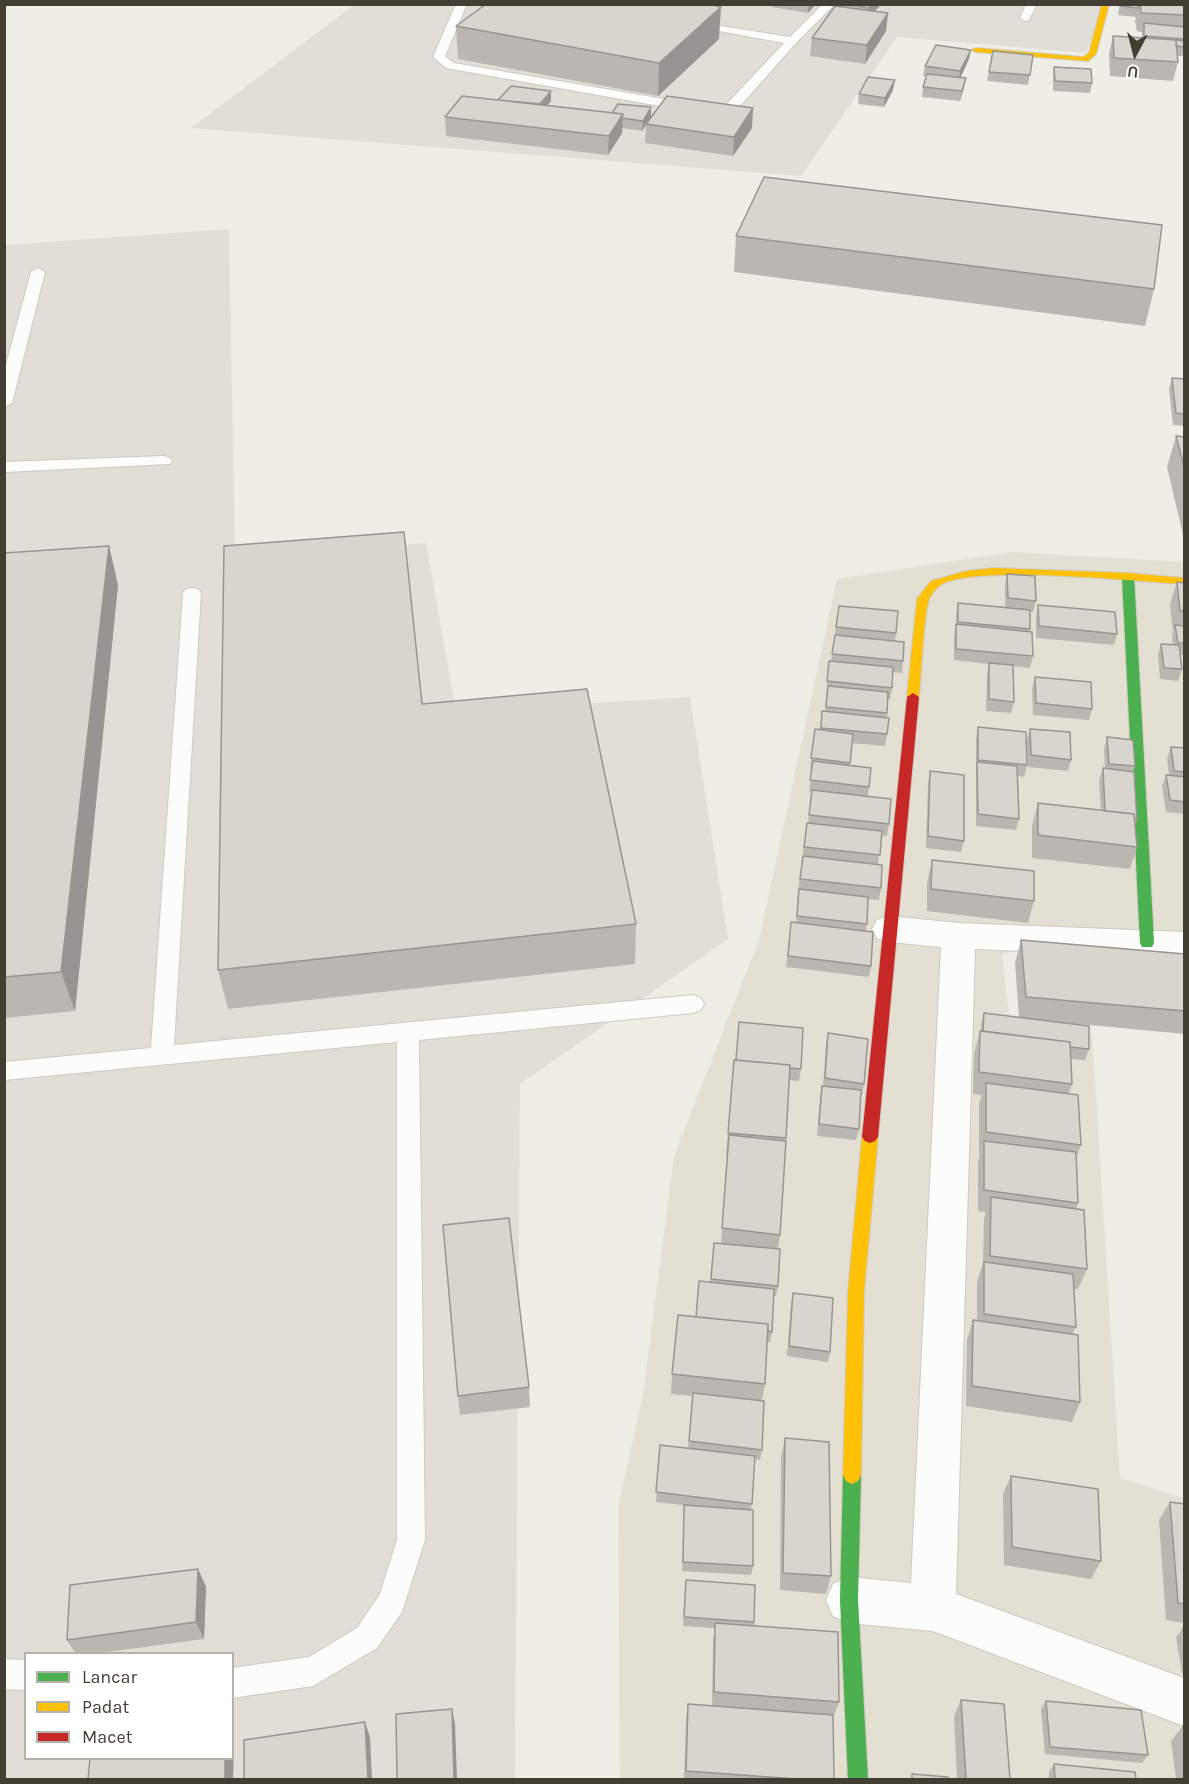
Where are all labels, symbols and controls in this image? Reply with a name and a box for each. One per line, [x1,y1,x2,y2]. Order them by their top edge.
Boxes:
north arrow [1105,24,1165,84]
text: U [1126,62,1139,82]
legend [24,1652,234,1760]
text: Lancar [82,1666,137,1688]
text: Padat [82,1696,129,1718]
text: Macet [82,1726,132,1748]

